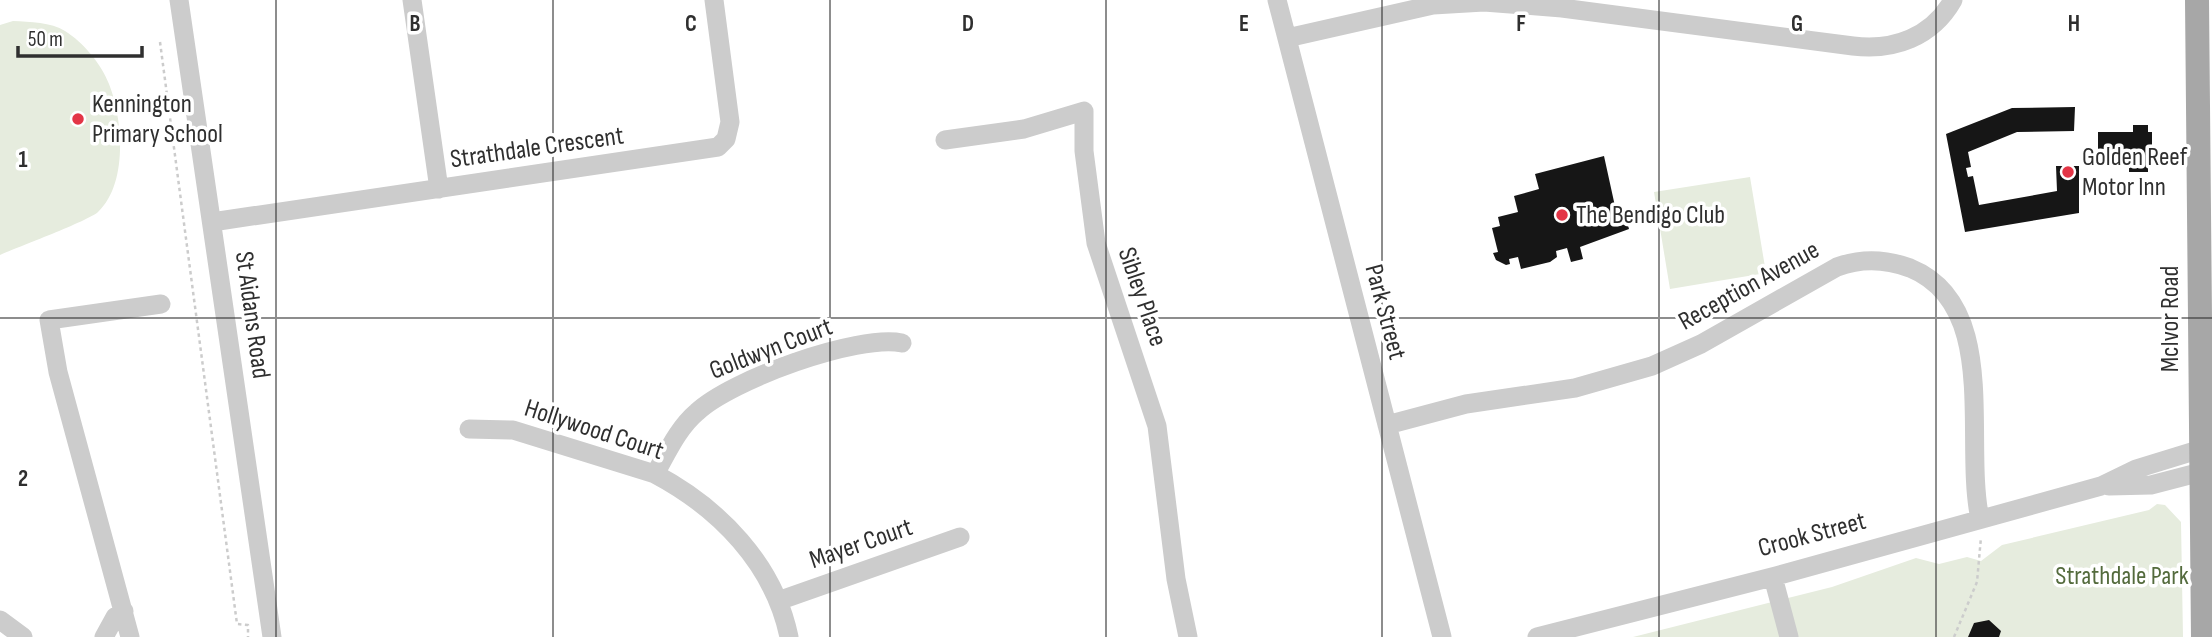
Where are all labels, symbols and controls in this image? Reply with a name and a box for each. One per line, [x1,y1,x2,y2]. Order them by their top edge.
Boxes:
text: B [410,10,421,38]
text: C [685,10,697,38]
text: D [962,10,974,38]
text: E [1239,10,1249,38]
text: F [1516,10,1526,38]
text: G [1791,10,1803,38]
text: H [2068,10,2080,38]
scale bar [18,14,142,58]
text: 50 m [28,27,63,52]
place label: Kennington Primary School [92,89,223,150]
marker: Kennington Primary School [70,111,86,127]
street label: Strathdale Crescent [448,120,626,176]
place label: Golden Reef Motor Inn [2082,142,2188,203]
text: 1 [18,146,28,174]
marker: Golden Reef Motor Inn [2060,164,2076,180]
place label: The Bendigo Club [1576,200,1725,231]
marker: The Bendigo Club [1554,207,1570,223]
street label: Reception Avenue [1673,235,1825,337]
street label: Sibley Place [1111,243,1173,351]
street label: St Aidans Road [228,250,276,380]
street label: Park Street [1357,261,1413,363]
street label: McIvor Road [2155,266,2186,372]
street label: Goldwyn Court [705,311,837,387]
street label: Hollywood Court [520,393,668,467]
text: 2 [18,465,28,493]
street label: Crook Street [1755,506,1869,564]
street label: Mayer Court [805,512,917,576]
park label: Strathdale Park [2055,561,2189,592]

